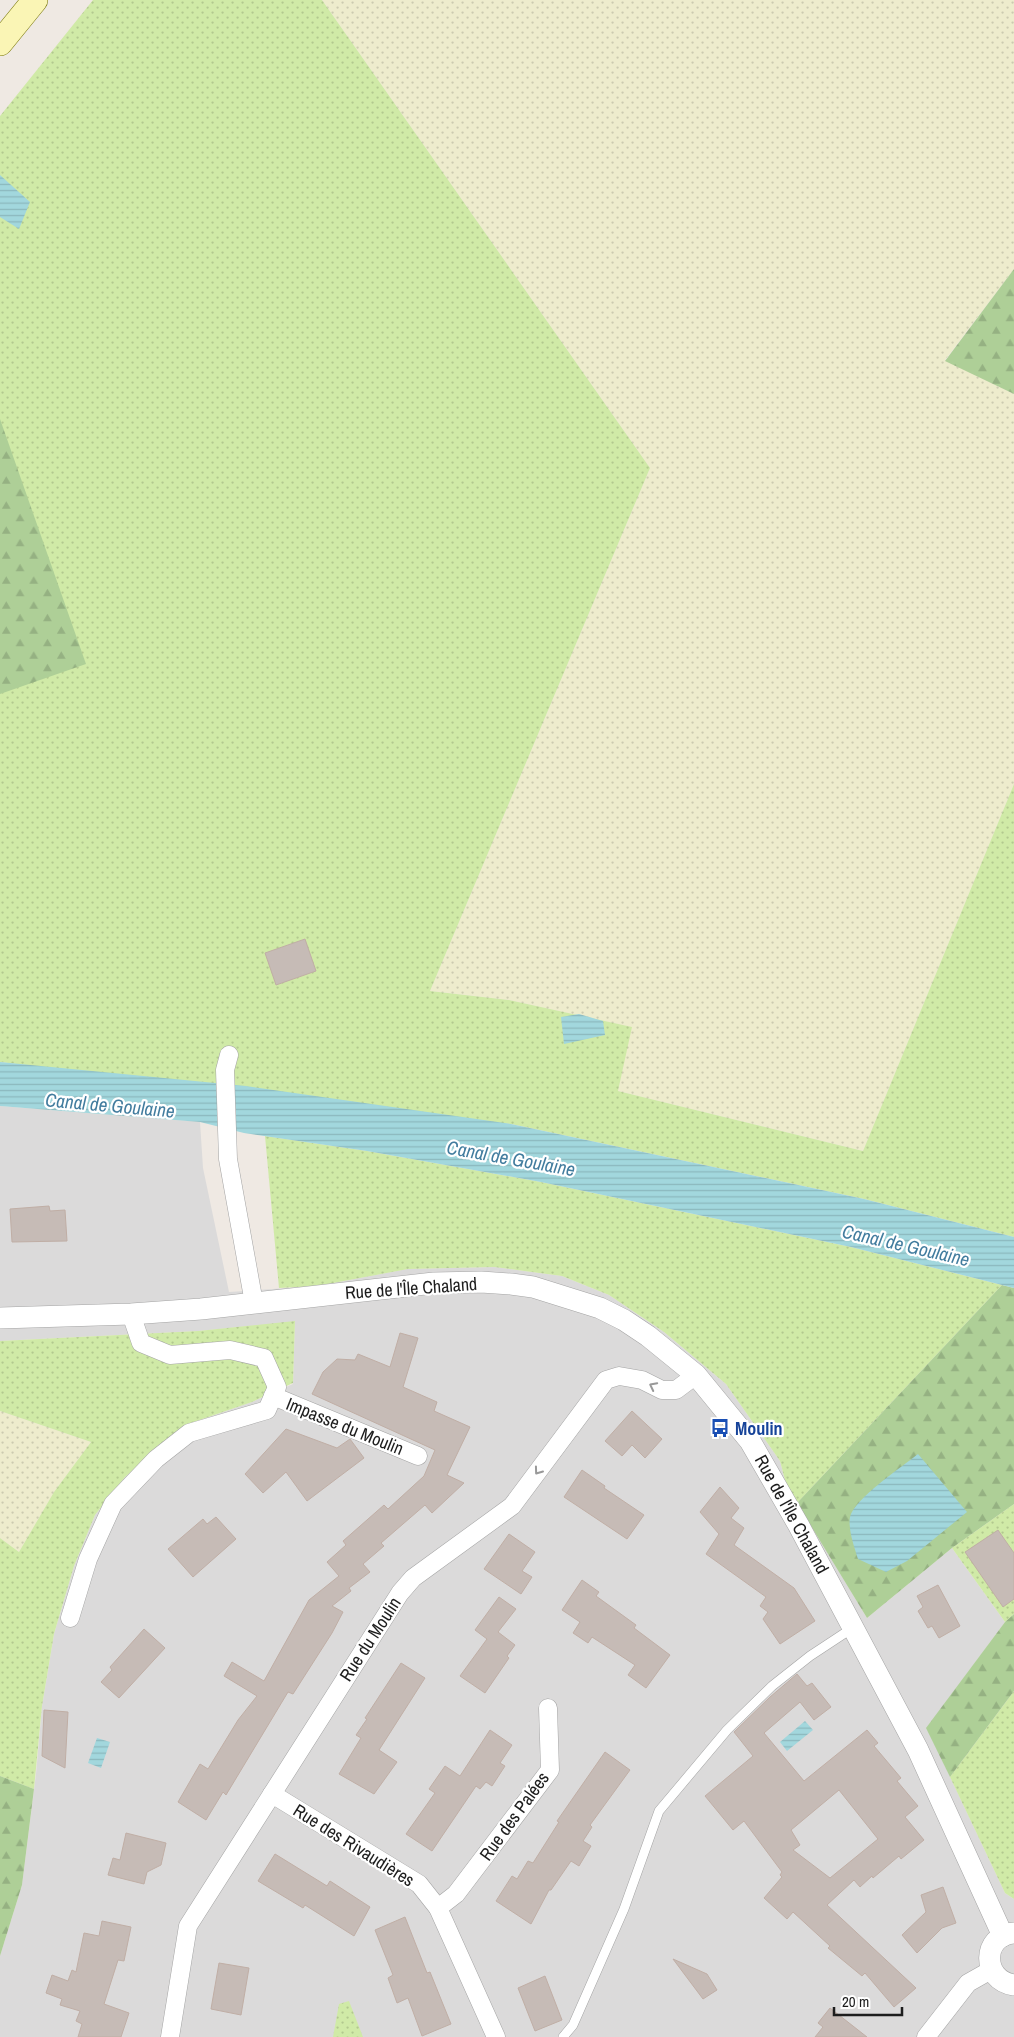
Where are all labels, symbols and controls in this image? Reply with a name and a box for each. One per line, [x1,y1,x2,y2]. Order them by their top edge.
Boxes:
water label: Canal de Goulaine [44,1086,176,1124]
water label: Canal de Goulaine [445,1134,577,1182]
water label: Canal de Goulaine [840,1218,972,1272]
street label: Rue de l'Île Chaland [344,1271,478,1305]
one-way arrow [649,1382,658,1392]
street label: Impasse du Moulin [282,1391,408,1461]
place label: Moulin [735,1416,783,1441]
bus stop icon: Moulin [709,1417,731,1439]
street label: Rue de l'Île Chaland [749,1450,835,1578]
one-way arrow [535,1465,544,1475]
street label: Rue du Moulin [333,1592,407,1686]
street label: Rue des Palées [473,1767,555,1865]
street label: Rue des Rivaudières [289,1798,419,1892]
scale bar [834,1984,902,2016]
text: 20 m [842,1991,869,2012]

